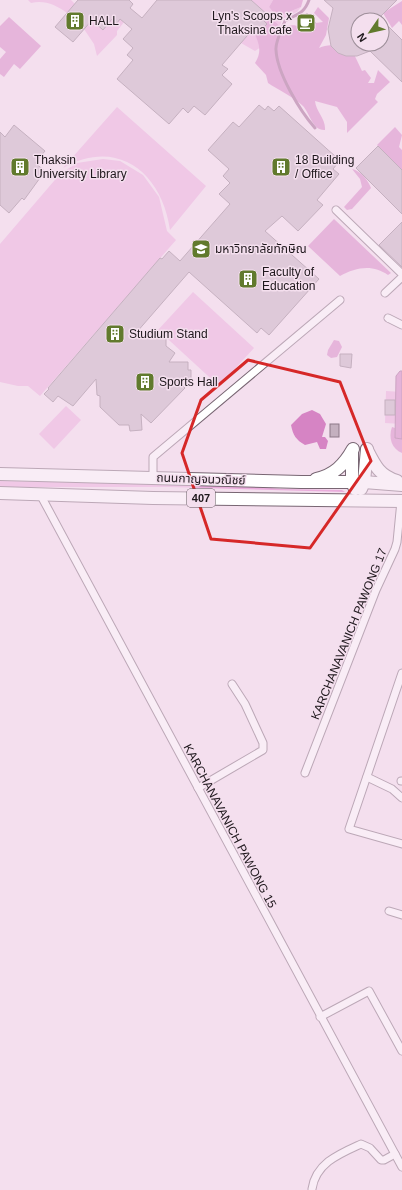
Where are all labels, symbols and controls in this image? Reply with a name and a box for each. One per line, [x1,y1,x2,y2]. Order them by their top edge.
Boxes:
place label: Lyn's Scoops x Thaksina cafe [212,9,292,37]
building icon: HALL [64,10,86,32]
cafe icon: Lyn's Scoops x Thaksina cafe [295,12,317,34]
north arrow [350,12,390,52]
place label: HALL [89,14,119,28]
text: N [354,31,369,44]
place label: Thaksin University Library [34,153,127,181]
place label: 18 Building / Office [295,153,354,181]
building icon: Thaksin University Library [9,156,31,178]
building icon: 18 Building / Office [270,156,292,178]
school or university icon: มหาวิทยาลัยทักษิณ [190,238,212,260]
place label: มหาวิทยาลัยทักษิณ [215,242,307,256]
place label: Faculty of Education [262,265,315,293]
building icon: Faculty of Education [237,268,259,290]
building icon: Studium Stand [104,323,126,345]
place label: Studium Stand [129,327,208,341]
building icon: Sports Hall [134,371,156,393]
place label: Sports Hall [159,375,218,389]
street label: ถนนกาญจนวณิชย์ [156,470,246,488]
road number: 407 [187,489,215,507]
street label: KARCHANAVANICH PAWONG 17 [308,546,390,722]
street label: KARCHANAVANICH PAWONG 15 [181,742,279,911]

